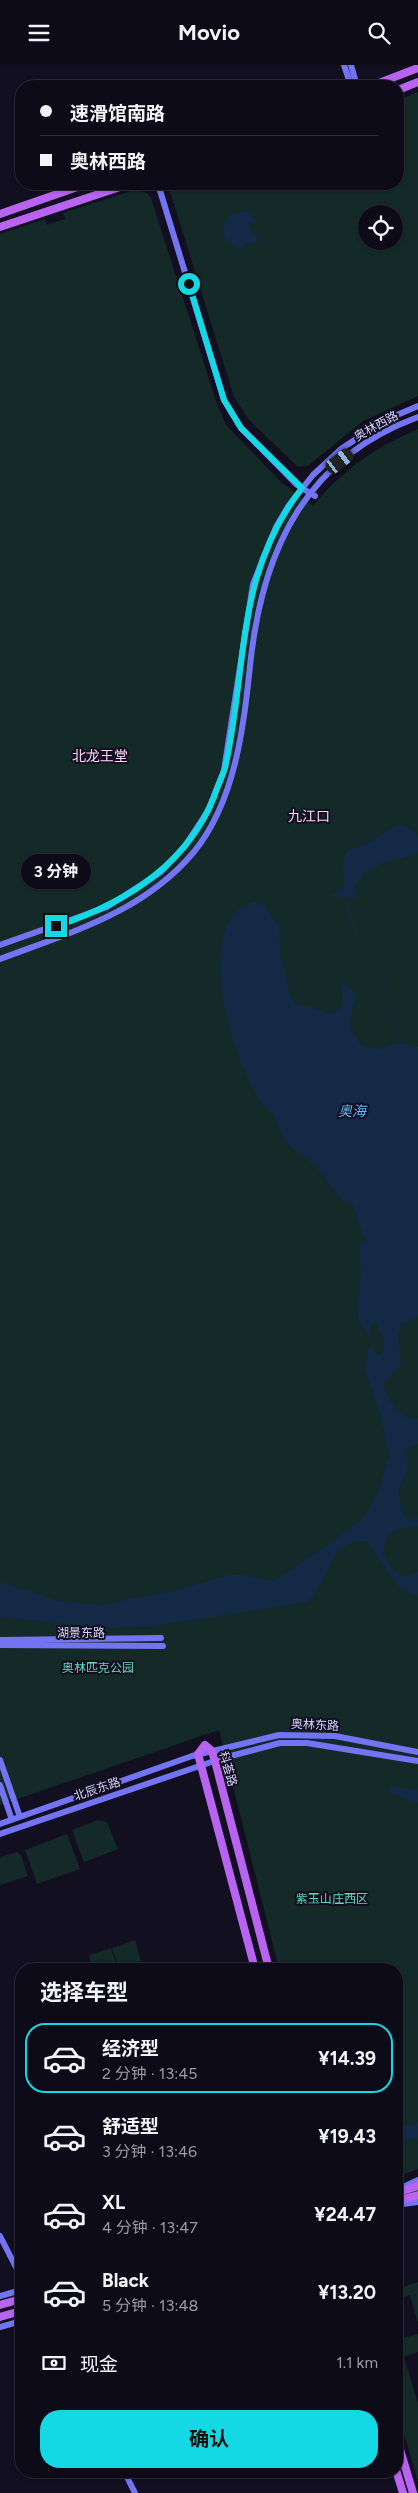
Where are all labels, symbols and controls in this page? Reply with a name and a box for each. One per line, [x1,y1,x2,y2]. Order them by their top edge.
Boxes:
icon: menu [25,19,53,47]
text: Movio [178,19,240,46]
icon: search [365,19,393,47]
text: 速滑馆南路 [70,102,165,125]
text: 奥林西路 [70,150,146,173]
map controls [358,205,403,250]
button: locate [358,205,403,250]
route start [178,273,200,295]
street label: 奥林西路 [352,408,400,444]
car [323,446,356,476]
district label: 北龙王堂 [72,748,128,765]
district label: 九江口 [288,808,330,825]
callout: 3 分钟 [21,853,91,889]
text: 3 分钟 [34,862,78,881]
route end [45,915,67,937]
water label: 奥海 [338,1103,368,1120]
street label: 湖景东路 [57,1626,105,1640]
park label: 奥林匹克公园 [62,1661,134,1675]
street label: 奥林东路 [291,1717,339,1733]
street label: 科荟路 [216,1750,240,1788]
street label: 北辰东路 [72,1775,122,1803]
park label: 紫玉山庄西区 [296,1892,368,1906]
text: 选择车型 [40,1979,128,2006]
icon: car [42,2036,87,2081]
text: 经济型 [102,2037,159,2060]
text: ¥14.39 [318,2047,376,2070]
text: 2 分钟 · 13:45 [102,2064,197,2083]
icon: car [42,2114,87,2159]
text: 舒适型 [102,2115,159,2138]
text: ¥19.43 [318,2125,376,2148]
text: 3 分钟 · 13:46 [102,2142,197,2161]
text: XL [102,2191,125,2214]
icon: car [42,2192,87,2237]
text: ¥24.47 [314,2203,376,2226]
text: 4 分钟 · 13:47 [102,2218,198,2237]
text: Black [102,2269,149,2292]
icon: car [42,2270,87,2315]
text: ¥13.20 [318,2281,376,2304]
text: 5 分钟 · 13:48 [102,2296,198,2315]
icon: cash [40,2349,68,2377]
text: 现金 [80,2353,118,2376]
text: 1.1 km [336,2353,378,2372]
button: 确认 [40,2410,378,2468]

